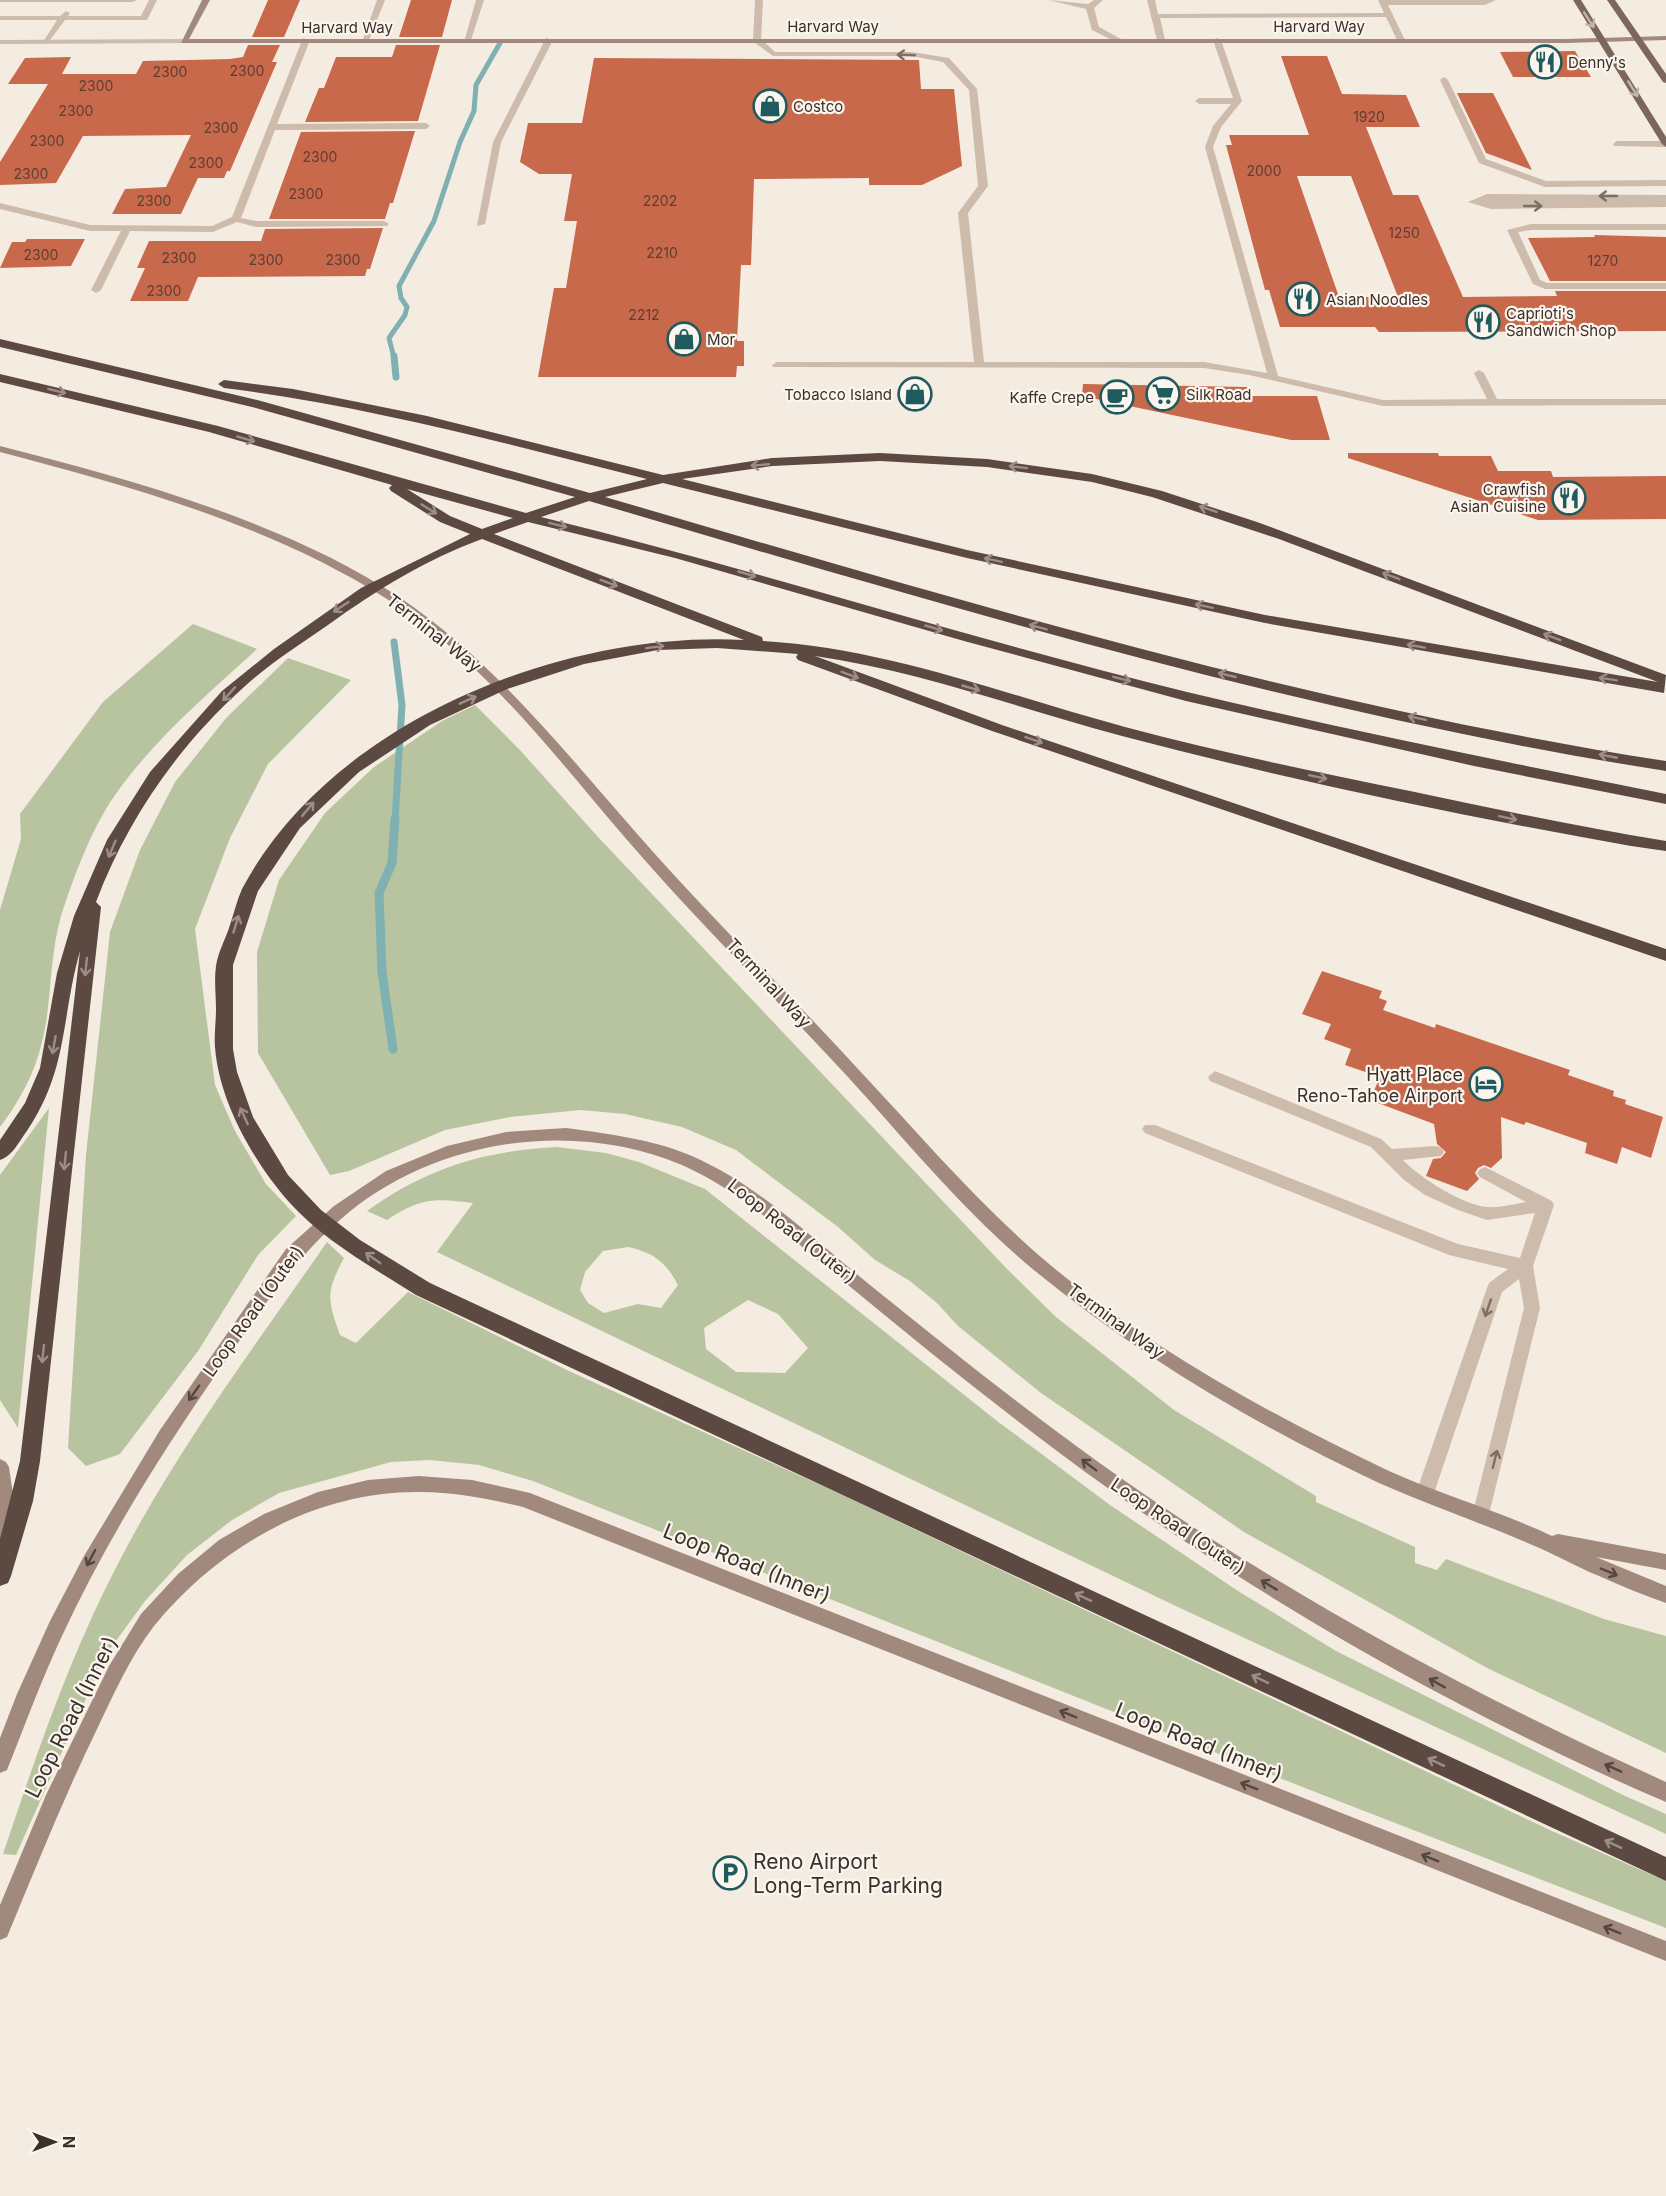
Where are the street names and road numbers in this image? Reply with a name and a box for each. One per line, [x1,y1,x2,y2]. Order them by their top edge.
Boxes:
street label: Harvard Way [787,17,879,36]
street label: Harvard Way [1273,17,1365,36]
street label: Harvard Way [301,18,393,37]
street label: Terminal Way [382,589,486,677]
street label: Terminal Way [722,934,816,1032]
street label: Loop Road (Outer) [724,1174,860,1288]
street label: Loop Road (Outer) [198,1241,308,1381]
street label: Terminal Way [1063,1279,1169,1363]
street label: Loop Road (Outer) [1107,1473,1249,1579]
street label: Loop Road (Inner) [660,1518,834,1608]
street label: Loop Road (Inner) [19,1632,123,1802]
street label: Loop Road (Inner) [1112,1697,1286,1787]

